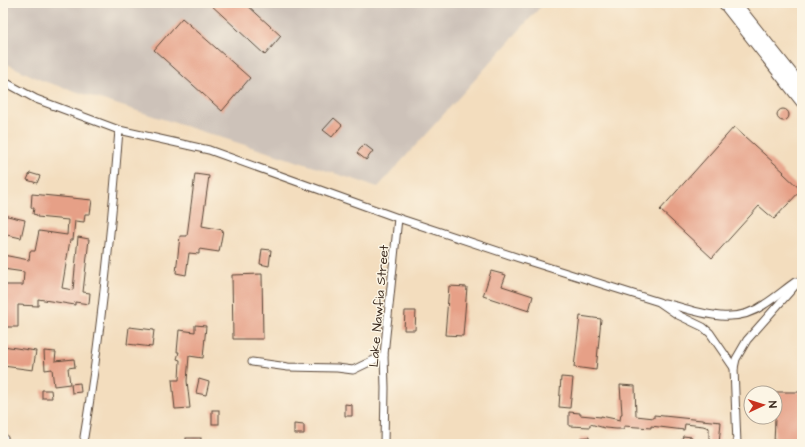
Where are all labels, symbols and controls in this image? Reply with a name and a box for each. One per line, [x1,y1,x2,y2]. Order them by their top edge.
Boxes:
street label: Lake Nawfia Street [365,243,393,368]
north arrow [743,385,783,425]
text: N [765,400,780,408]

